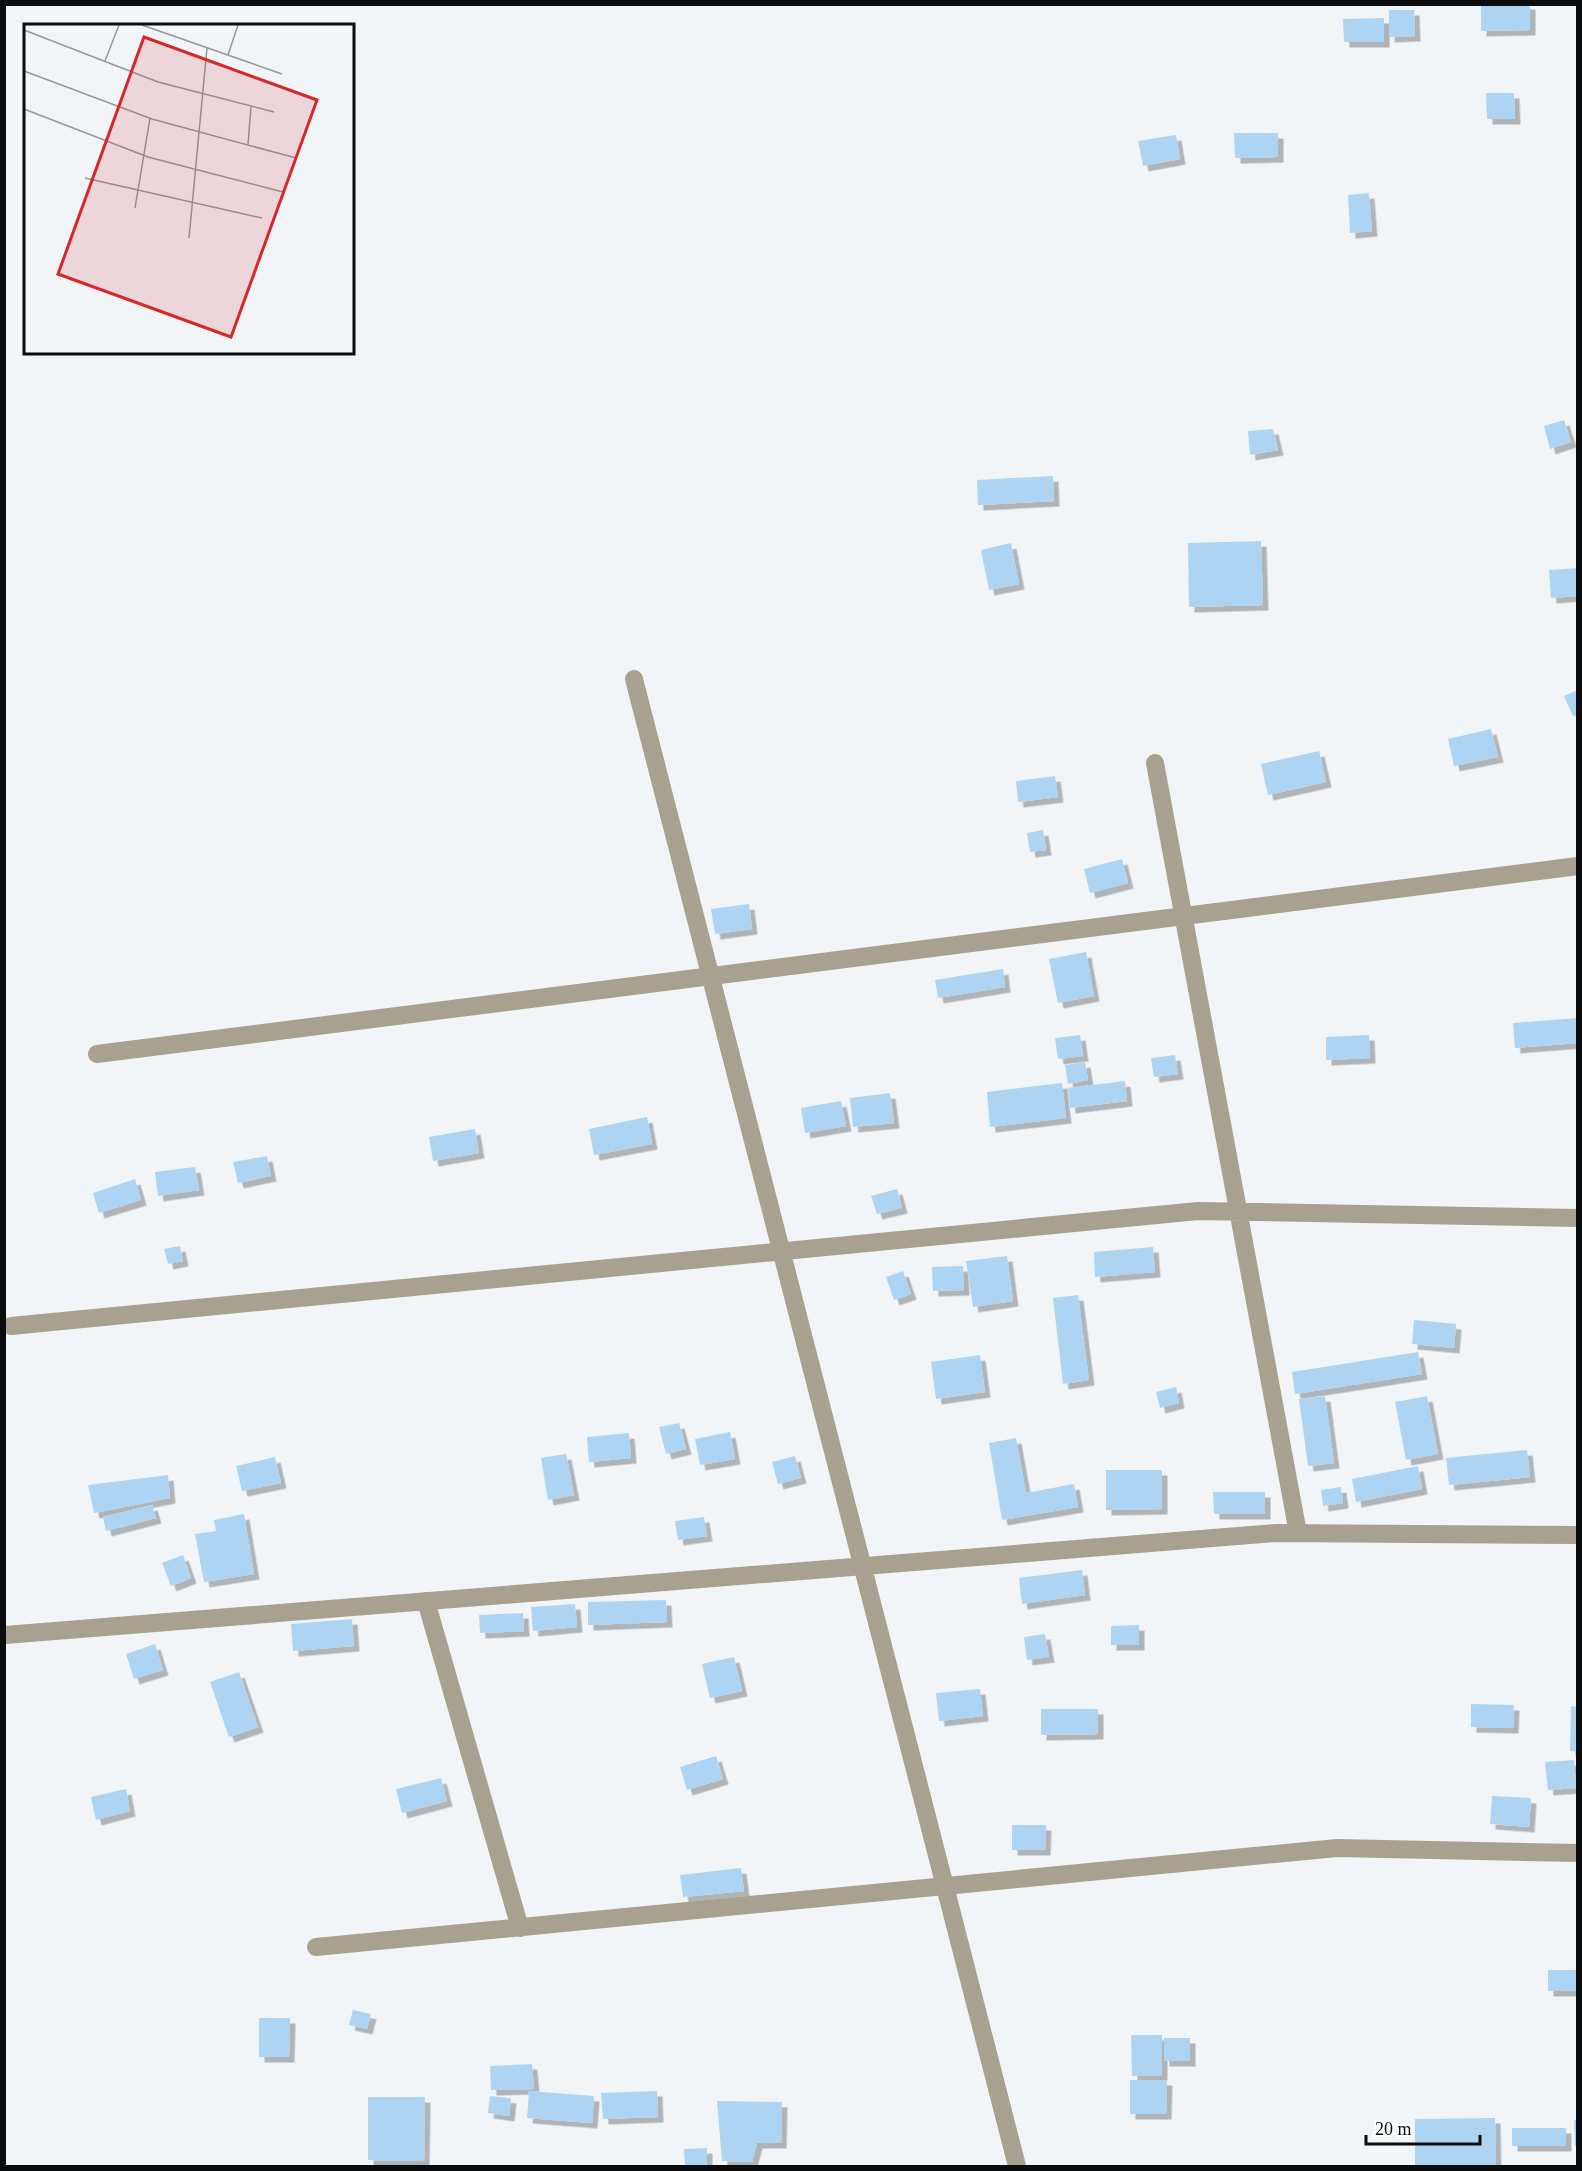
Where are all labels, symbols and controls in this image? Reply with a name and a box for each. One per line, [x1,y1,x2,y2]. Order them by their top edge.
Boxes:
inset map [24,24,354,354]
scale bar [1366,2108,1480,2146]
text: 20 m [1375,2119,1412,2139]

